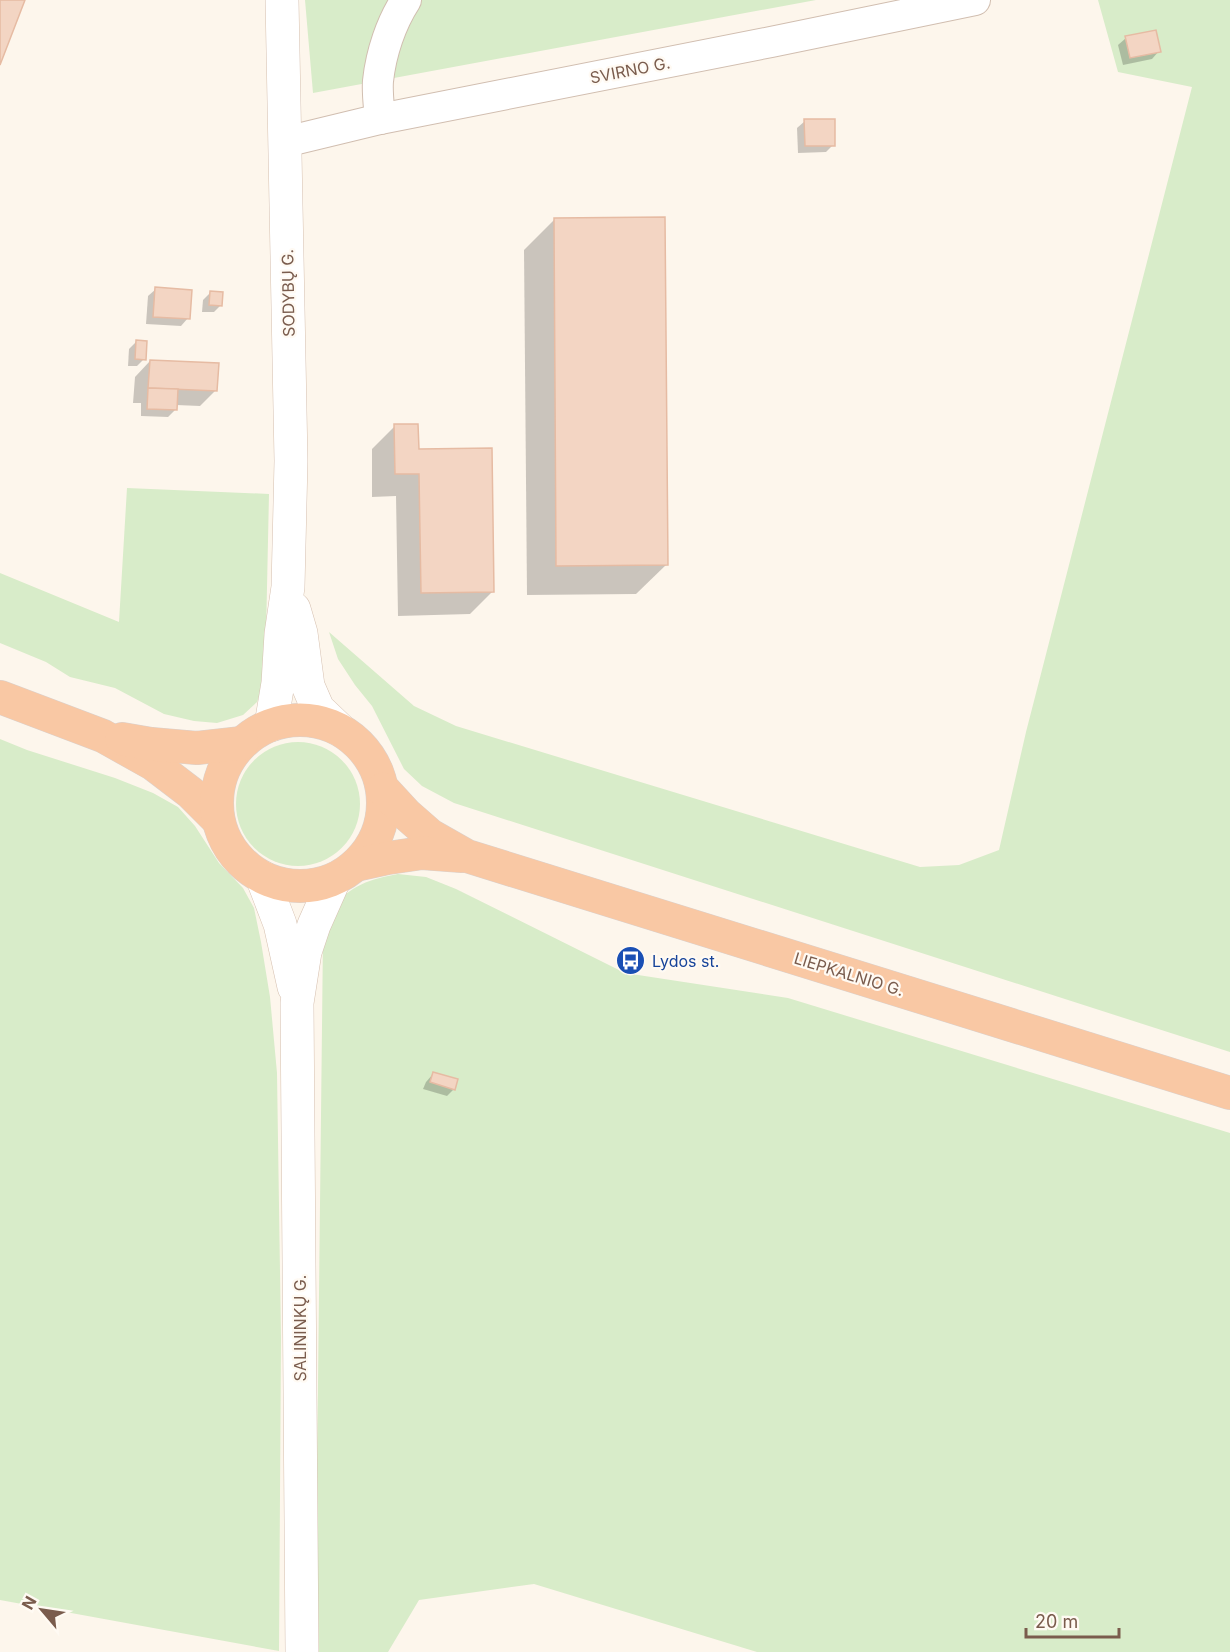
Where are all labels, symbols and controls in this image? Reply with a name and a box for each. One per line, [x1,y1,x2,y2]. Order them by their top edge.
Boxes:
street label: SVIRNO G. [588,52,672,88]
street label: SODYBŲ G. [277,249,299,337]
bus stop icon: Lydos st. [615,945,647,977]
street label: LIEPKALNIO G. [792,948,906,1000]
place label: Lydos st. [652,951,719,971]
street label: SALININKŲ G. [290,1275,310,1381]
north arrow [12,1580,72,1640]
text: N [17,1593,41,1613]
scale bar [1026,1601,1119,1639]
text: 20 m [1035,1611,1078,1632]

